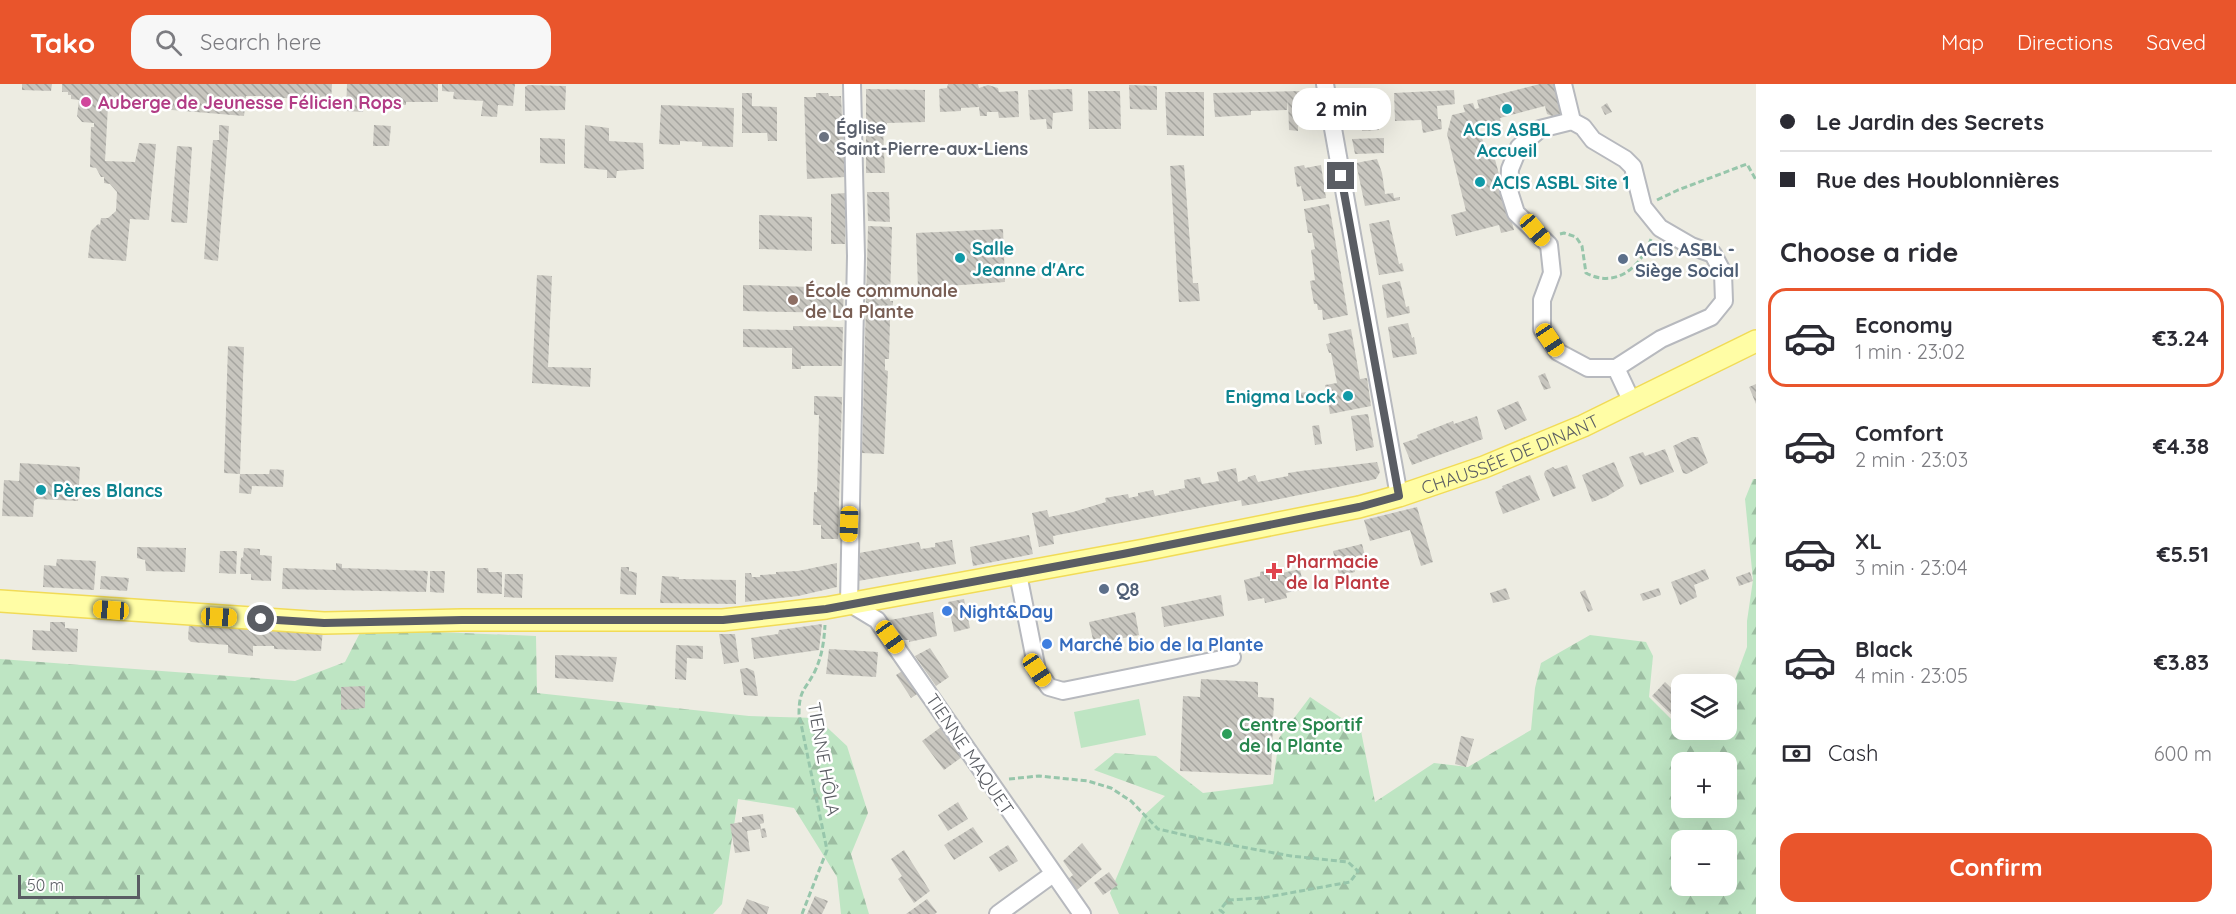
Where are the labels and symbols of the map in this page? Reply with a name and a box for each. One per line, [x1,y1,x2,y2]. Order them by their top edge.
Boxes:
callout: 2 min [1292,89,1390,131]
place label: Auberge de Jeunesse Félicien Rops [98,91,402,114]
marker: Auberge de Jeunesse Félicien Rops [79,95,93,109]
marker: ACIS ASBL Accueil [1500,102,1514,116]
place label: Église Saint-Pierre-aux-Liens [836,116,1029,160]
place label: ACIS ASBL Accueil [1463,118,1551,162]
marker: Église Saint-Pierre-aux-Liens [817,130,831,144]
route end [1327,162,1354,189]
place label: ACIS ASBL Site 1 [1492,171,1630,194]
marker: ACIS ASBL Site 1 [1473,175,1487,189]
car [1517,210,1553,250]
place label: Salle Jeanne d'Arc [972,237,1084,281]
place label: ACIS ASBL - Siège Social [1635,238,1739,282]
marker: Salle Jeanne d'Arc [953,251,967,265]
marker: ACIS ASBL - Siège Social [1616,252,1630,266]
place label: École communale de La Plante [805,279,958,323]
marker: École communale de La Plante [786,293,800,307]
car [1532,320,1568,360]
place label: Enigma Lock [1225,385,1336,408]
marker: Enigma Lock [1341,389,1355,403]
street label: CHAUSSÉE DE DINANT [1418,409,1603,499]
place label: Pères Blancs [53,479,163,502]
marker: Pères Blancs [34,483,48,497]
car [839,506,859,542]
place label: Pharmacie de la Plante [1286,550,1390,594]
marker: Pharmacie de la Plante [1267,564,1281,578]
place label: Q8 [1116,578,1140,601]
marker: Q8 [1097,582,1111,596]
car [92,600,130,620]
place label: Night&Day [959,600,1053,623]
marker: Night&Day [940,604,954,618]
route start [247,605,274,632]
car [201,607,237,627]
car [872,617,908,657]
place label: Marché bio de la Plante [1059,633,1264,656]
marker: Marché bio de la Plante [1040,637,1054,651]
car [1019,650,1055,690]
street label: TIENNE MAQUET [921,689,1019,819]
street label: TIENNE HÔLA [803,700,845,818]
place label: Centre Sportif de la Plante [1239,713,1363,757]
marker: Centre Sportif de la Plante [1220,727,1234,741]
scale bar [18,872,140,900]

